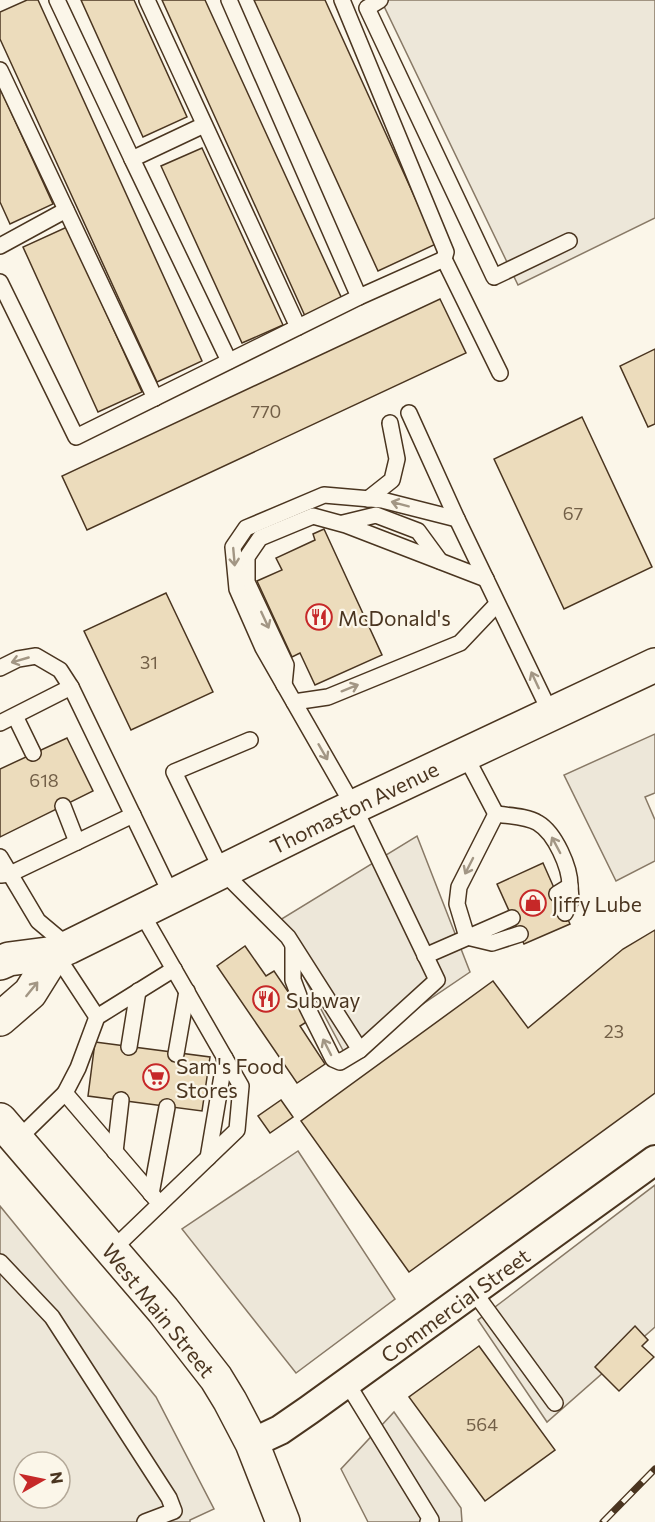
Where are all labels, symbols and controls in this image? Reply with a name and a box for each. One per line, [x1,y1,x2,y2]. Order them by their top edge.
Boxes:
house number: 770 [251,400,281,422]
one-way arrow [391,498,410,510]
house number: 67 [563,502,583,524]
one-way arrow [229,547,240,567]
restaurant icon: McDonald's [304,602,334,632]
place label: McDonald's [338,605,451,630]
one-way arrow [260,611,271,629]
house number: 31 [140,651,158,673]
one-way arrow [11,655,30,666]
one-way arrow [528,672,540,690]
one-way arrow [340,682,359,693]
one-way arrow [317,744,329,761]
street label: Thomaston Avenue [266,755,442,859]
house number: 618 [29,769,59,791]
one-way arrow [550,837,562,855]
one-way arrow [463,856,475,874]
shop icon: Jiffy Lube [518,888,548,918]
place label: Jiffy Lube [552,891,642,916]
one-way arrow [25,982,38,998]
restaurant icon: Subway [251,984,281,1014]
place label: Subway [286,987,361,1012]
house number: 23 [604,1020,624,1042]
one-way arrow [321,1039,332,1057]
place label: Sam's Food Stores [176,1053,284,1102]
supermarket icon: Sam's Food Stores [141,1062,171,1092]
street label: West Main Street [97,1238,221,1382]
street label: Commercial Street [376,1243,534,1367]
house number: 564 [466,1413,498,1435]
north arrow [12,1450,72,1510]
text: N [47,1470,68,1485]

